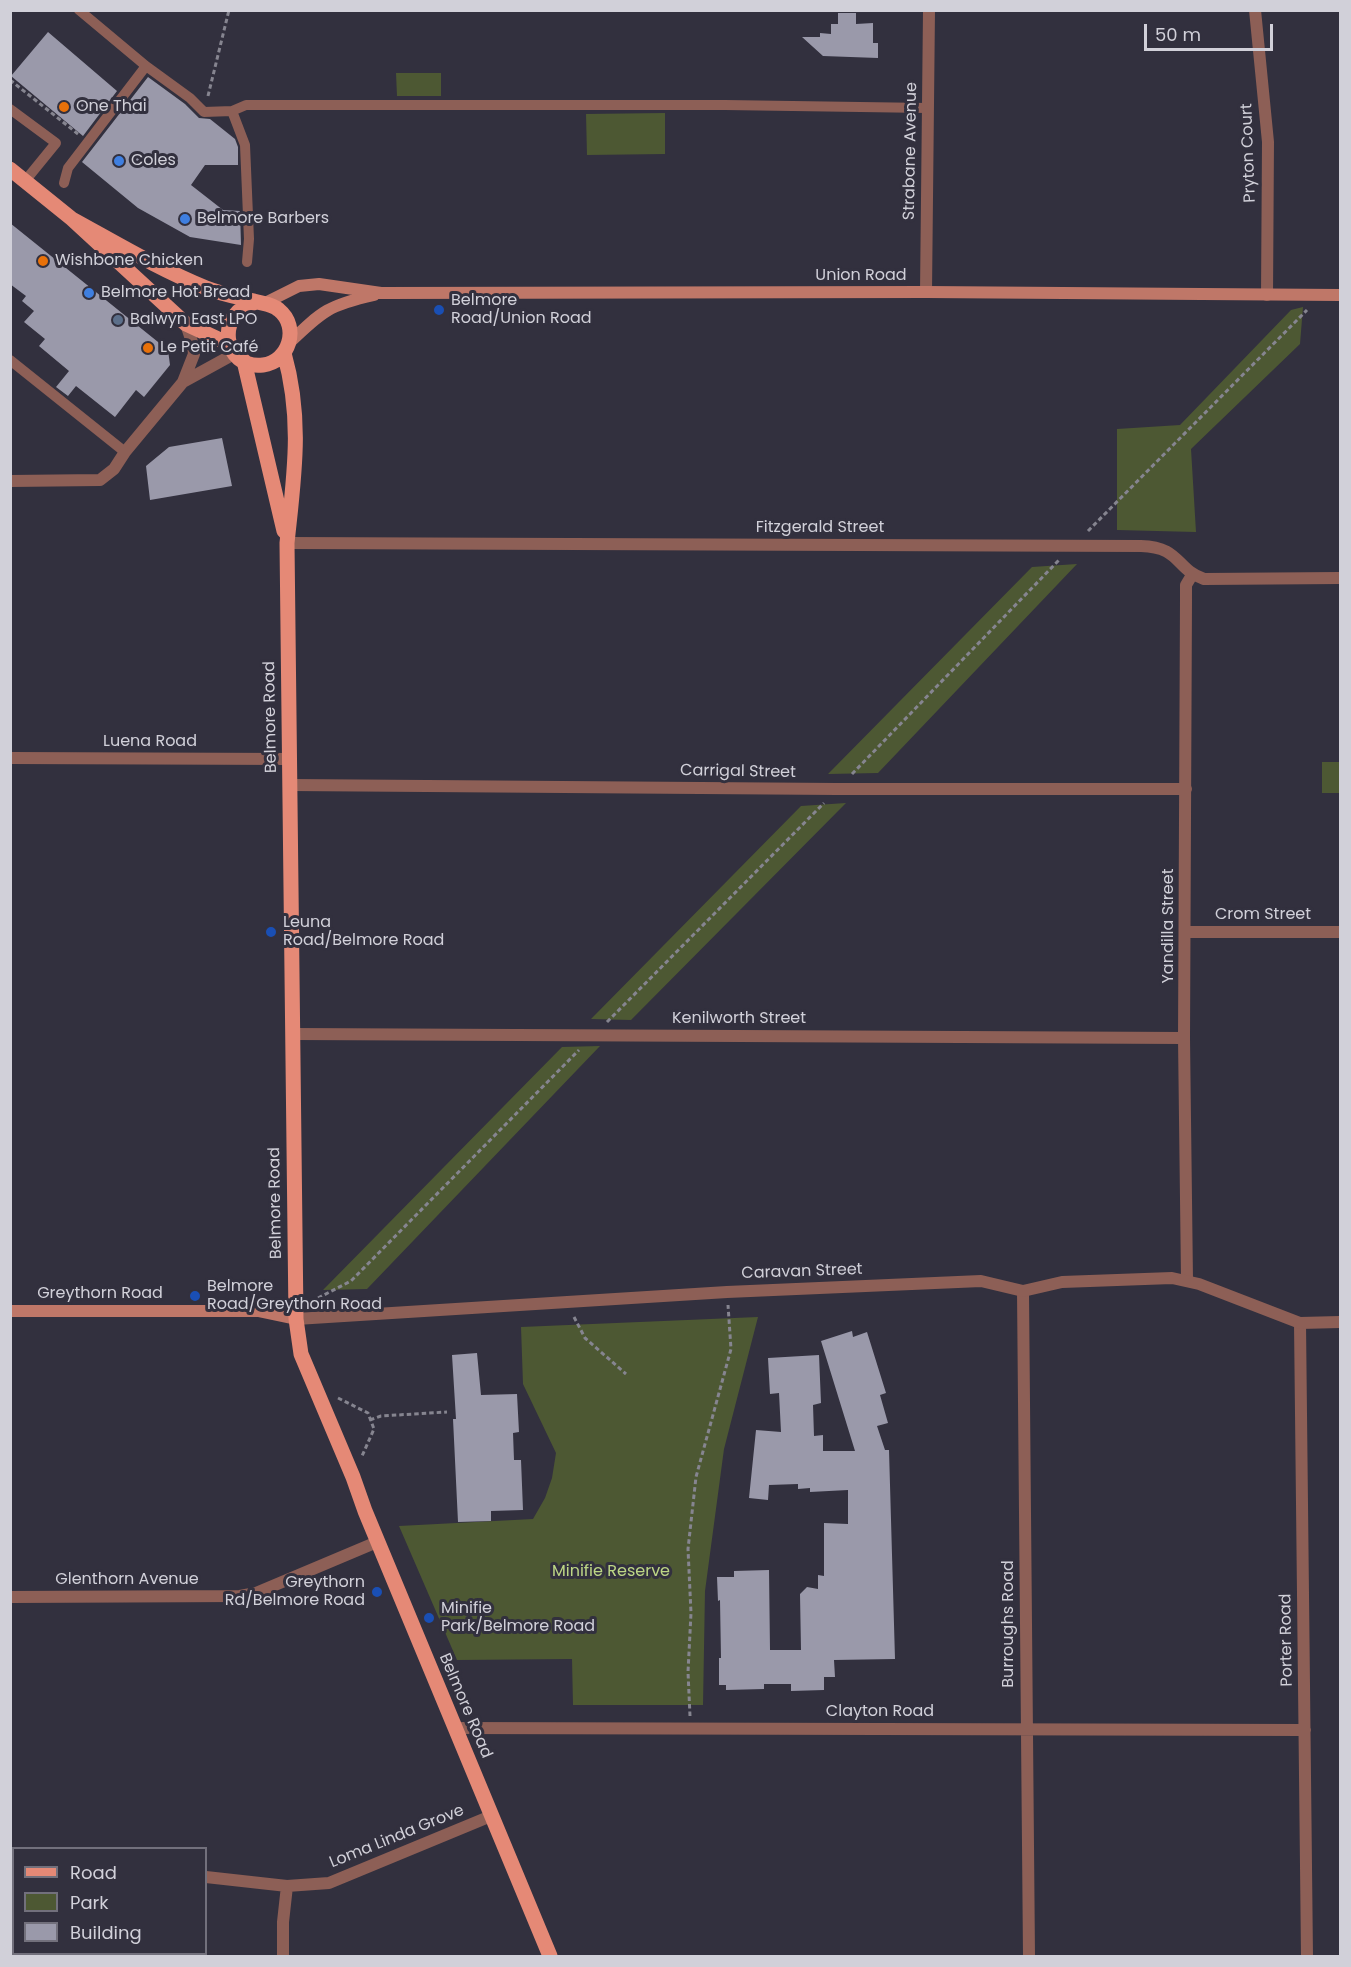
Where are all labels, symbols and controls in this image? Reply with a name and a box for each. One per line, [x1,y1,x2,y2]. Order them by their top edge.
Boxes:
scale bar [1147,12,1276,50]
text: 50 m [1155,22,1201,47]
street label: Strabane Avenue [900,82,922,220]
place label: One Thai [76,97,147,117]
marker: One Thai [57,100,71,114]
street label: Pryton Court [1238,103,1260,203]
place label: Coles [131,151,176,171]
marker: Coles [112,154,126,168]
place label: Belmore Barbers [197,209,329,229]
marker: Belmore Barbers [178,212,192,226]
place label: Wishbone Chicken [55,251,203,271]
marker: Wishbone Chicken [36,254,50,268]
street label: Union Road [815,266,907,286]
place label: Belmore Hot Bread [101,283,250,303]
marker: Belmore Hot Bread [82,286,96,300]
place label: Belmore Road/Union Road [451,291,592,329]
marker: Belmore Road/Union Road [432,303,446,317]
place label: Balwyn East LPO [130,310,257,330]
marker: Balwyn East LPO [111,313,125,327]
place label: Le Petit Café [160,338,258,358]
marker: Le Petit Café [141,341,155,355]
street label: Fitzgerald Street [756,518,884,538]
street label: Belmore Road [260,661,282,773]
street label: Luena Road [103,732,197,752]
street label: Carrigal Street [680,761,796,783]
street label: Yandilla Street [1159,869,1179,983]
street label: Crom Street [1215,905,1311,925]
place label: Leuna Road/Belmore Road [283,913,444,951]
marker: Leuna Road/Belmore Road [264,925,278,939]
street label: Kenilworth Street [672,1009,806,1029]
street label: Belmore Road [265,1147,287,1259]
street label: Caravan Street [741,1260,863,1284]
place label: Belmore Road/Greythorn Road [207,1277,382,1315]
street label: Greythorn Road [37,1284,163,1304]
marker: Belmore Road/Greythorn Road [188,1289,202,1303]
street label: Burroughs Road [999,1560,1019,1688]
park label: Minifie Reserve [552,1562,670,1582]
street label: Glenthorn Avenue [55,1570,199,1590]
place label: Greythorn Rd/Belmore Road [225,1573,365,1611]
marker: Greythorn Rd/Belmore Road [370,1585,384,1599]
street label: Porter Road [1277,1593,1297,1687]
place label: Minifie Park/Belmore Road [441,1599,595,1637]
marker: Minifie Park/Belmore Road [422,1611,436,1625]
street label: Belmore Road [434,1651,496,1761]
street label: Clayton Road [826,1702,934,1722]
street label: Loma Linda Grove [327,1801,467,1873]
legend [12,1847,207,1955]
text: Road [70,1860,117,1885]
text: Park [70,1890,109,1915]
text: Building [70,1920,142,1945]

